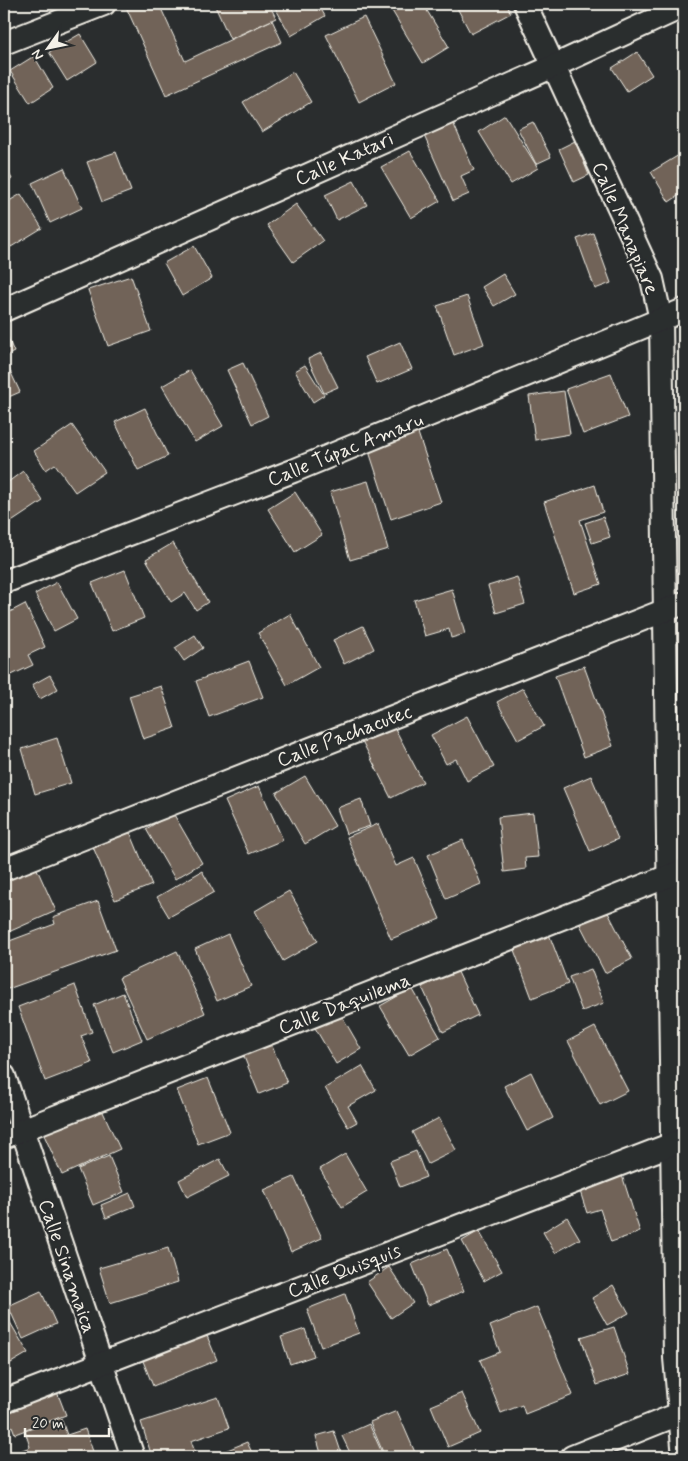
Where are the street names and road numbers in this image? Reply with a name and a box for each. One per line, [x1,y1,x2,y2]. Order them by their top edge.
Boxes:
street label: Calle Katari [291,126,398,193]
street label: Calle Manapiare [585,158,665,299]
street label: Calle Túpac Amaru [264,407,427,494]
street label: Calle Pachacutec [273,698,416,774]
street label: Calle Daquilema [275,967,415,1042]
street label: Calle Sinamaica [31,1196,102,1337]
street label: Calle Quisquis [284,1237,405,1305]

